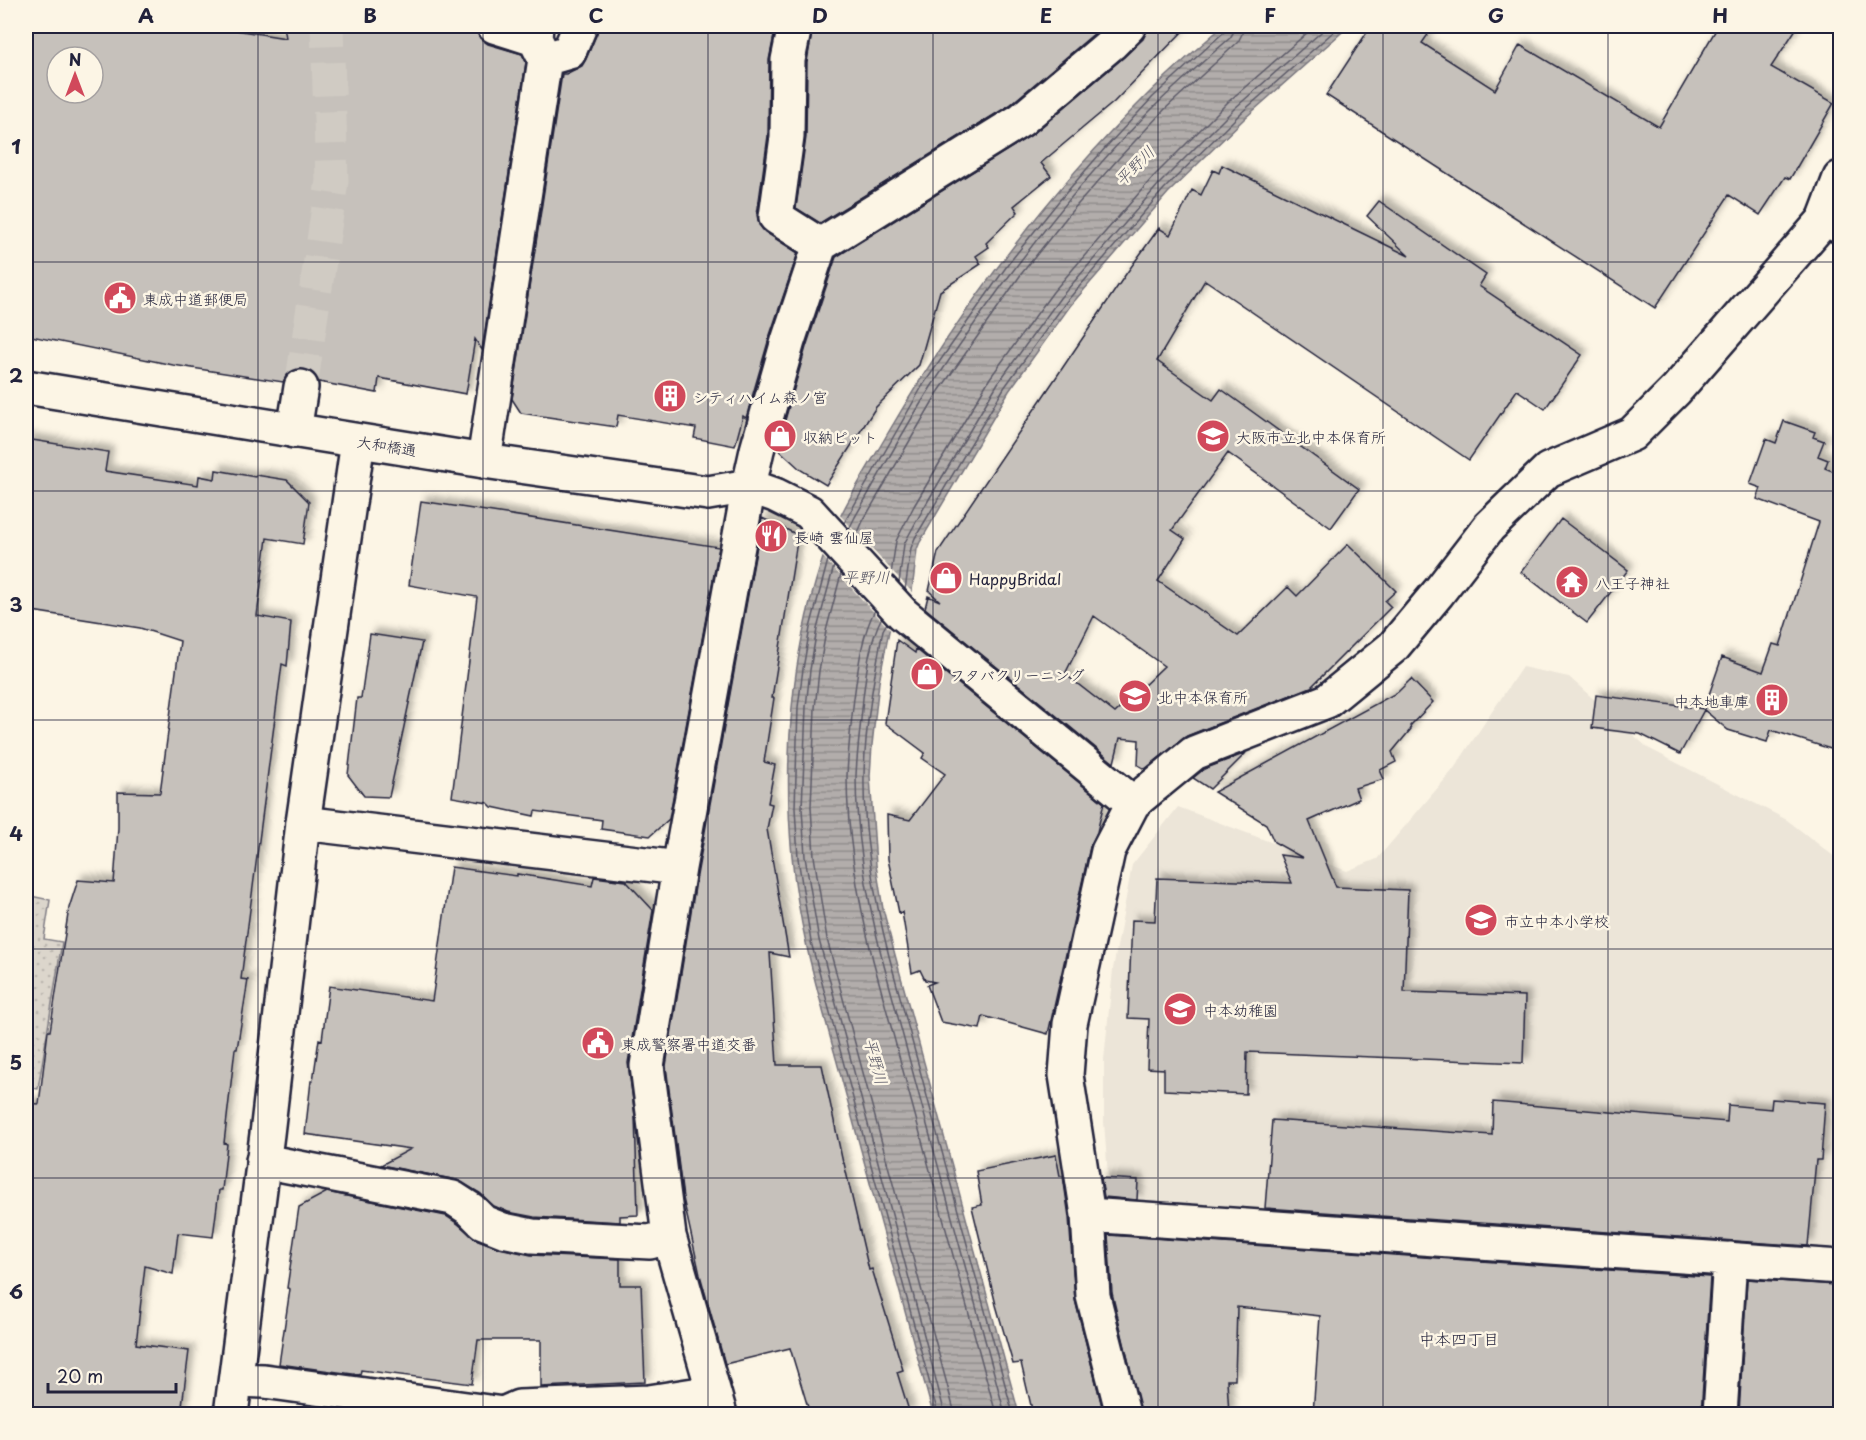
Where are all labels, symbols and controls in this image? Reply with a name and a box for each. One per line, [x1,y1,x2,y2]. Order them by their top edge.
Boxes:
text: A [138,0,154,30]
text: B [363,0,377,30]
text: C [588,0,604,30]
text: D [812,0,828,30]
text: E [1040,0,1052,30]
text: F [1264,0,1276,30]
text: G [1488,0,1504,30]
text: H [1712,0,1728,30]
north arrow [45,45,105,105]
text: N [69,47,81,71]
text: 1 [11,131,21,161]
water label: 平野川 [1109,140,1159,190]
public building icon: 東成中道郵便局 [102,280,138,316]
place label: 東成中道郵便局 [143,287,248,310]
text: 2 [9,360,23,390]
building icon: シティハイム森ノ宮 [652,378,688,414]
place label: シティハイム森ノ宮 [693,385,827,408]
shop icon: 収納ピット [762,418,798,454]
school or university icon: 大阪市立北中本保育所 [1195,418,1231,454]
place label: 収納ピット [803,425,878,448]
place label: 大阪市立北中本保育所 [1236,425,1386,448]
street label: 大和橋通 [356,429,418,461]
restaurant icon: 長崎 雲仙屋 [753,518,789,554]
place label: 長崎 雲仙屋 [794,525,874,548]
shop icon: HappyBridal [928,560,964,596]
water label: 平野川 [842,564,890,588]
temple icon: 八王子神社 [1554,564,1590,600]
place label: HappyBridal [969,567,1061,590]
place label: 八王子神社 [1595,571,1670,594]
text: 3 [9,589,23,619]
shop icon: フタバクリーニング [909,656,945,692]
place label: フタバクリーニング [950,663,1085,686]
school or university icon: 北中本保育所 [1117,678,1153,714]
building icon: 中本地車庫 [1754,682,1790,718]
place label: 北中本保育所 [1158,685,1248,708]
place label: 中本地車庫 [1674,689,1749,712]
text: 4 [9,818,23,848]
school or university icon: 市立中本小学校 [1463,902,1499,938]
place label: 市立中本小学校 [1504,909,1609,932]
school or university icon: 中本幼稚園 [1162,991,1198,1027]
place label: 中本幼稚園 [1203,998,1278,1021]
public building icon: 東成警察署中道交番 [580,1025,616,1061]
place label: 東成警察署中道交番 [621,1032,756,1055]
water label: 平野川 [859,1035,895,1087]
text: 5 [10,1047,22,1077]
text: 6 [9,1276,23,1306]
district label: 中本四丁目 [1419,1326,1499,1350]
scale bar [48,1356,176,1394]
text: 20 m [57,1362,103,1389]

